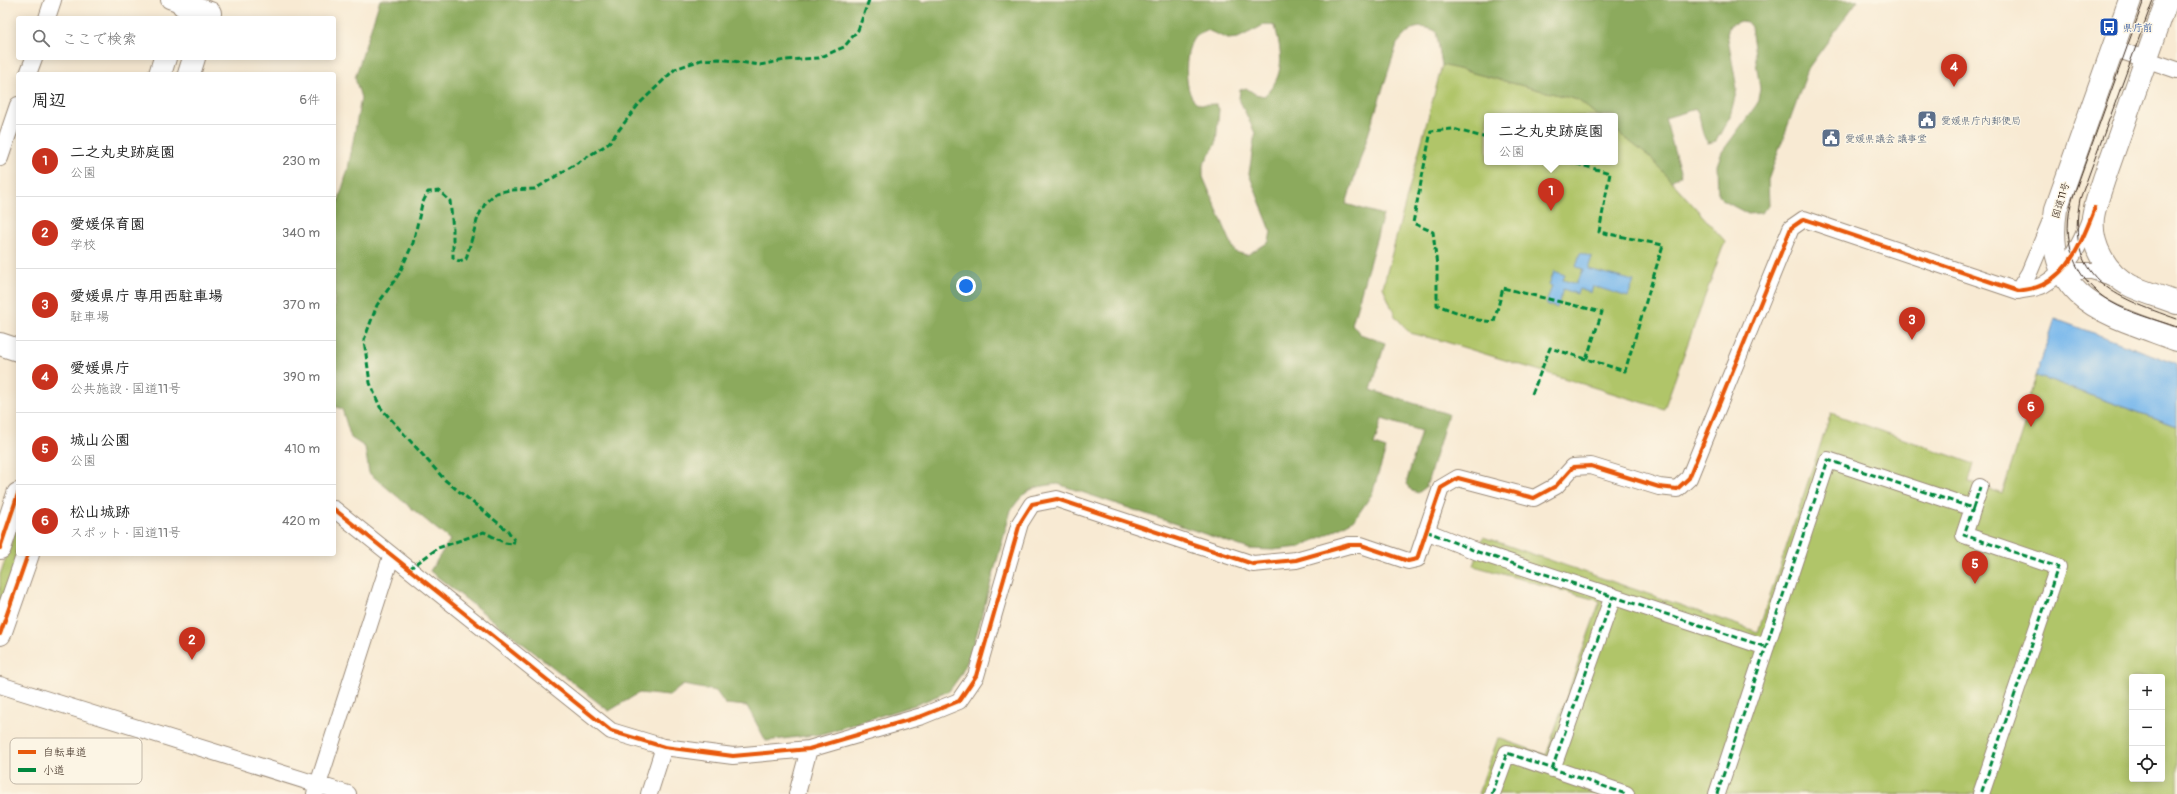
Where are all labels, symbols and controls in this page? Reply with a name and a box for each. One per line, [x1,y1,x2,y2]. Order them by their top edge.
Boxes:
search box [16,16,336,60]
bus stop icon: 県庁前 [2098,16,2120,38]
place label: 県庁前 [2123,22,2153,34]
icon: search [30,27,52,49]
text: ここで検索 [62,30,137,49]
pin: 4 [1941,54,1967,87]
text: 周辺 [32,90,66,111]
text: 6件 [299,92,320,108]
public building icon: 愛媛県庁内郵便局 [1916,109,1938,131]
popup [1484,113,1618,165]
place label: 愛媛県庁内郵便局 [1941,115,2021,127]
text: 二之丸史跡庭園 [1498,122,1604,141]
public building icon: 愛媛県議会 議事堂 [1820,127,1842,149]
place label: 愛媛県議会 議事堂 [1845,133,1927,145]
text: 二之丸史跡庭園 [70,143,175,162]
text: 公園 [1498,144,1525,160]
text: 1 [42,153,48,169]
text: 230 m [283,153,320,169]
text: 公園 [70,165,96,181]
pin: 1 [1538,178,1564,211]
street label: 国道11号 [2050,180,2072,220]
text: 愛媛保育園 [70,215,145,234]
text: 2 [41,225,49,241]
text: 340 m [282,225,320,241]
text: 学校 [70,237,96,253]
your location [956,276,976,296]
text: 愛媛県庁 専用西駐車場 [70,287,223,306]
text: 3 [41,297,49,313]
text: 370 m [283,297,320,313]
pin: 3 [1899,307,1925,340]
text: 駐車場 [70,309,109,325]
text: 愛媛県庁 [70,359,130,378]
text: 4 [41,369,49,385]
text: 390 m [283,369,320,385]
text: 公共施設 · 国道11号 [70,381,181,397]
pin: 6 [2018,394,2044,427]
text: 城山公園 [70,431,130,450]
text: 5 [41,441,49,457]
text: 410 m [284,441,320,457]
text: 公園 [70,453,96,469]
text: 松山城跡 [70,503,130,522]
text: 6 [41,513,49,529]
text: 420 m [282,513,320,529]
text: スポット · 国道11号 [70,525,181,541]
pin: 5 [1962,551,1988,584]
pin: 2 [179,627,205,660]
map controls [2129,674,2165,782]
button: + [2129,674,2165,710]
button: − [2129,710,2165,746]
legend [10,738,142,784]
text: 自転車道 [43,746,87,759]
button: locate [2129,746,2165,782]
text: 小道 [43,764,65,777]

